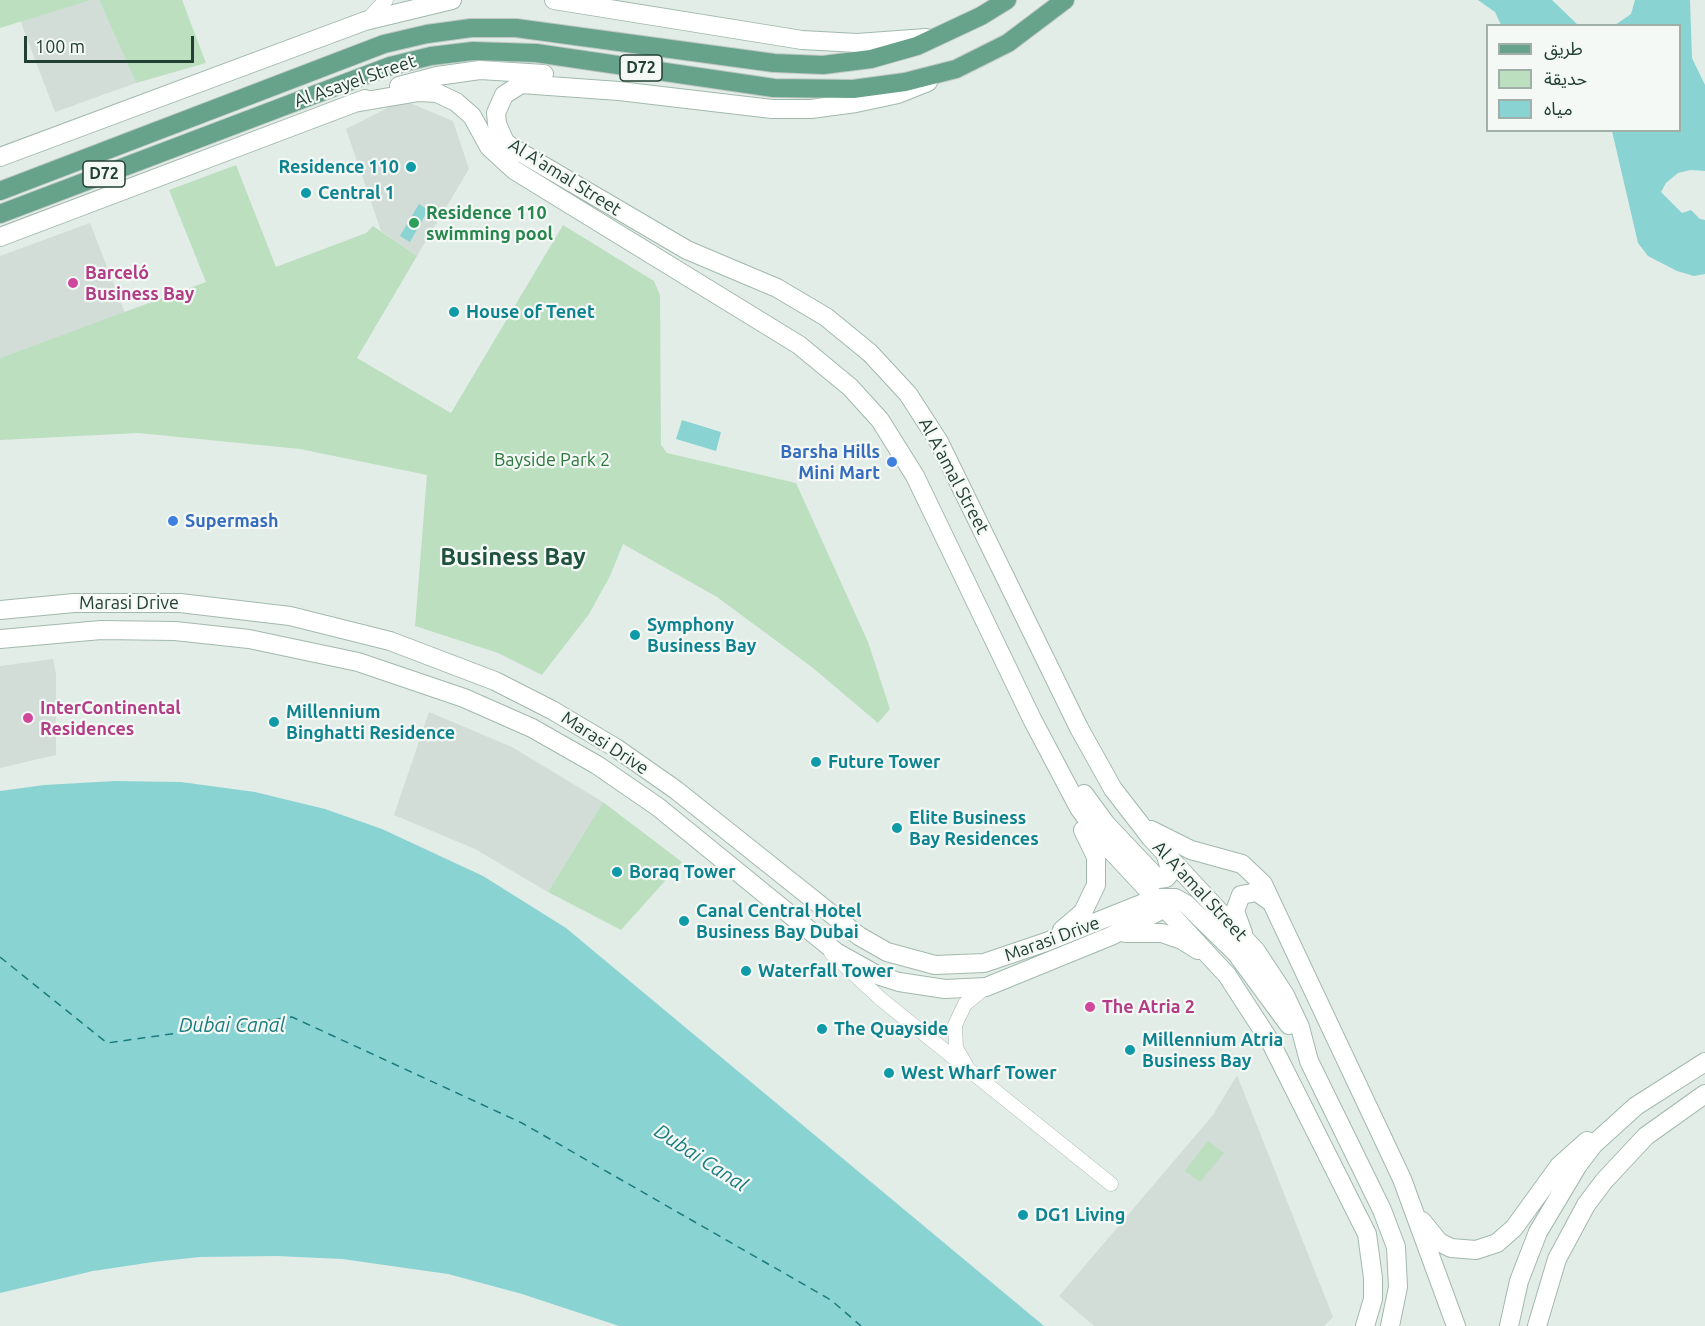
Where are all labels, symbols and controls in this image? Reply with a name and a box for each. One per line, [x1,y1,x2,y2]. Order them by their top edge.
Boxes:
scale bar [27,24,196,62]
legend [1486,24,1681,132]
text: 100 m [35,36,85,56]
text: طريق [1544,38,1583,58]
street label: Al Asayel Street [291,50,419,112]
road number: D72 [620,55,662,81]
text: حديقة [1544,68,1587,88]
text: مياه [1544,98,1573,118]
street label: Al A'amal Street [505,134,625,220]
place label: Residence 110 [278,156,399,178]
marker: Residence 110 [404,160,418,174]
road number: D72 [83,161,125,187]
place label: Central 1 [318,182,395,204]
marker: Central 1 [299,186,313,200]
place label: Residence 110 swimming pool [426,202,553,244]
marker: Residence 110 swimming pool [407,216,421,230]
place label: Barceló Business Bay [85,262,194,304]
marker: Barceló Business Bay [66,276,80,290]
place label: House of Tenet [466,301,595,323]
marker: House of Tenet [447,305,461,319]
street label: Al A'amal Street [914,414,994,538]
place label: Barsha Hills Mini Mart [780,441,880,484]
park label: Bayside Park 2 [494,449,610,471]
marker: Barsha Hills Mini Mart [885,455,899,469]
place label: Supermash [185,510,279,532]
marker: Supermash [166,514,180,528]
district label: Business Bay [440,543,586,571]
street label: Marasi Drive [79,592,179,614]
place label: Symphony Business Bay [647,614,756,656]
marker: Symphony Business Bay [628,628,642,642]
place label: InterContinental Residences [40,697,181,740]
place label: Millennium Binghatti Residence [286,701,455,744]
street label: Marasi Drive [557,707,653,779]
marker: InterContinental Residences [21,711,35,725]
marker: Millennium Binghatti Residence [267,715,281,729]
place label: Future Tower [828,751,940,773]
marker: Future Tower [809,755,823,769]
place label: Elite Business Bay Residences [909,807,1039,850]
marker: Elite Business Bay Residences [890,821,904,835]
street label: Al A'amal Street [1148,837,1252,945]
place label: Boraq Tower [629,861,736,883]
marker: Boraq Tower [610,865,624,879]
place label: Canal Central Hotel Business Bay Dubai [696,900,861,942]
street label: Marasi Drive [1001,912,1103,966]
marker: Canal Central Hotel Business Bay Dubai [677,914,691,928]
place label: Waterfall Tower [758,960,894,982]
marker: Waterfall Tower [739,964,753,978]
place label: The Atria 2 [1102,996,1195,1018]
marker: The Atria 2 [1083,1000,1097,1014]
water label: Dubai Canal [179,1013,285,1037]
place label: The Quayside [834,1018,948,1040]
marker: The Quayside [815,1022,829,1036]
place label: Millennium Atria Business Bay [1142,1029,1283,1072]
marker: Millennium Atria Business Bay [1123,1043,1137,1057]
place label: West Wharf Tower [901,1062,1057,1084]
marker: West Wharf Tower [882,1066,896,1080]
water label: Dubai Canal [650,1119,752,1197]
place label: DG1 Living [1035,1204,1125,1226]
marker: DG1 Living [1016,1208,1030,1222]

